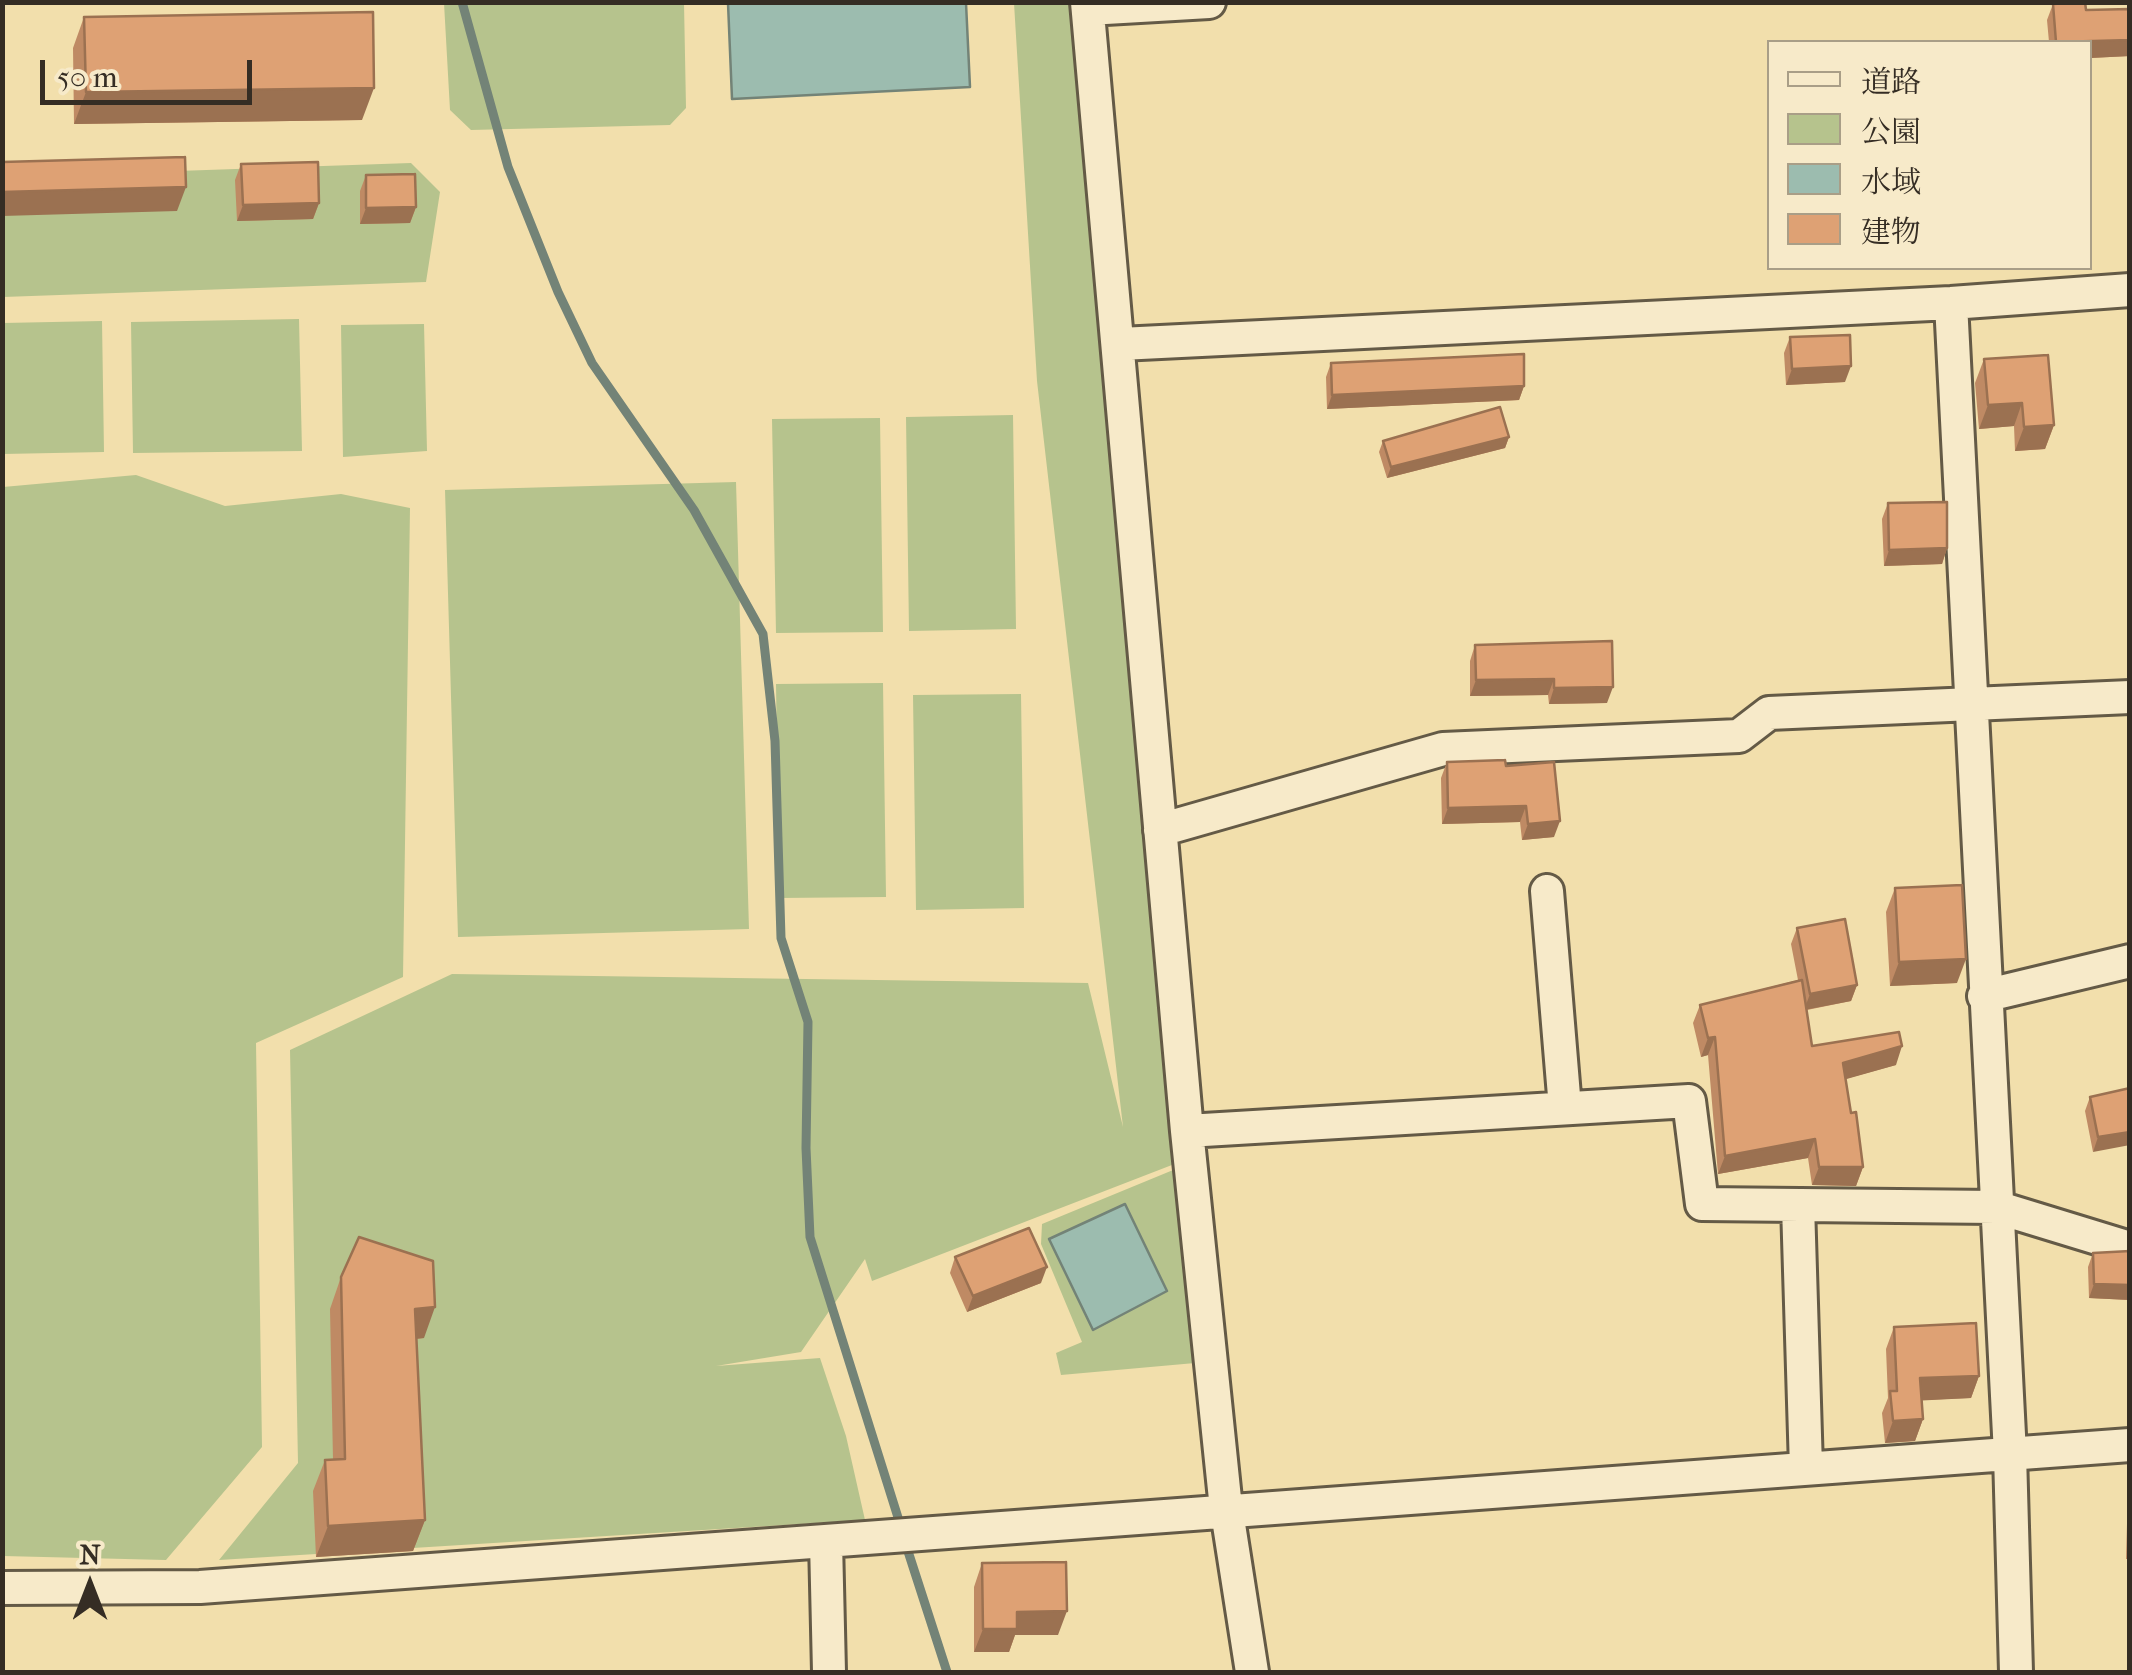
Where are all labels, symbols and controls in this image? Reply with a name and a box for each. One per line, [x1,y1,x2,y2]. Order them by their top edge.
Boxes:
scale bar [45,40,258,102]
legend [1767,40,2092,270]
text: 50 m [57,60,118,95]
text: 道路 [1861,65,1921,100]
text: 公園 [1861,115,1921,150]
text: 水域 [1861,165,1921,200]
text: 建物 [1861,215,1921,250]
north arrow [40,1535,140,1635]
text: N [79,1538,101,1571]

